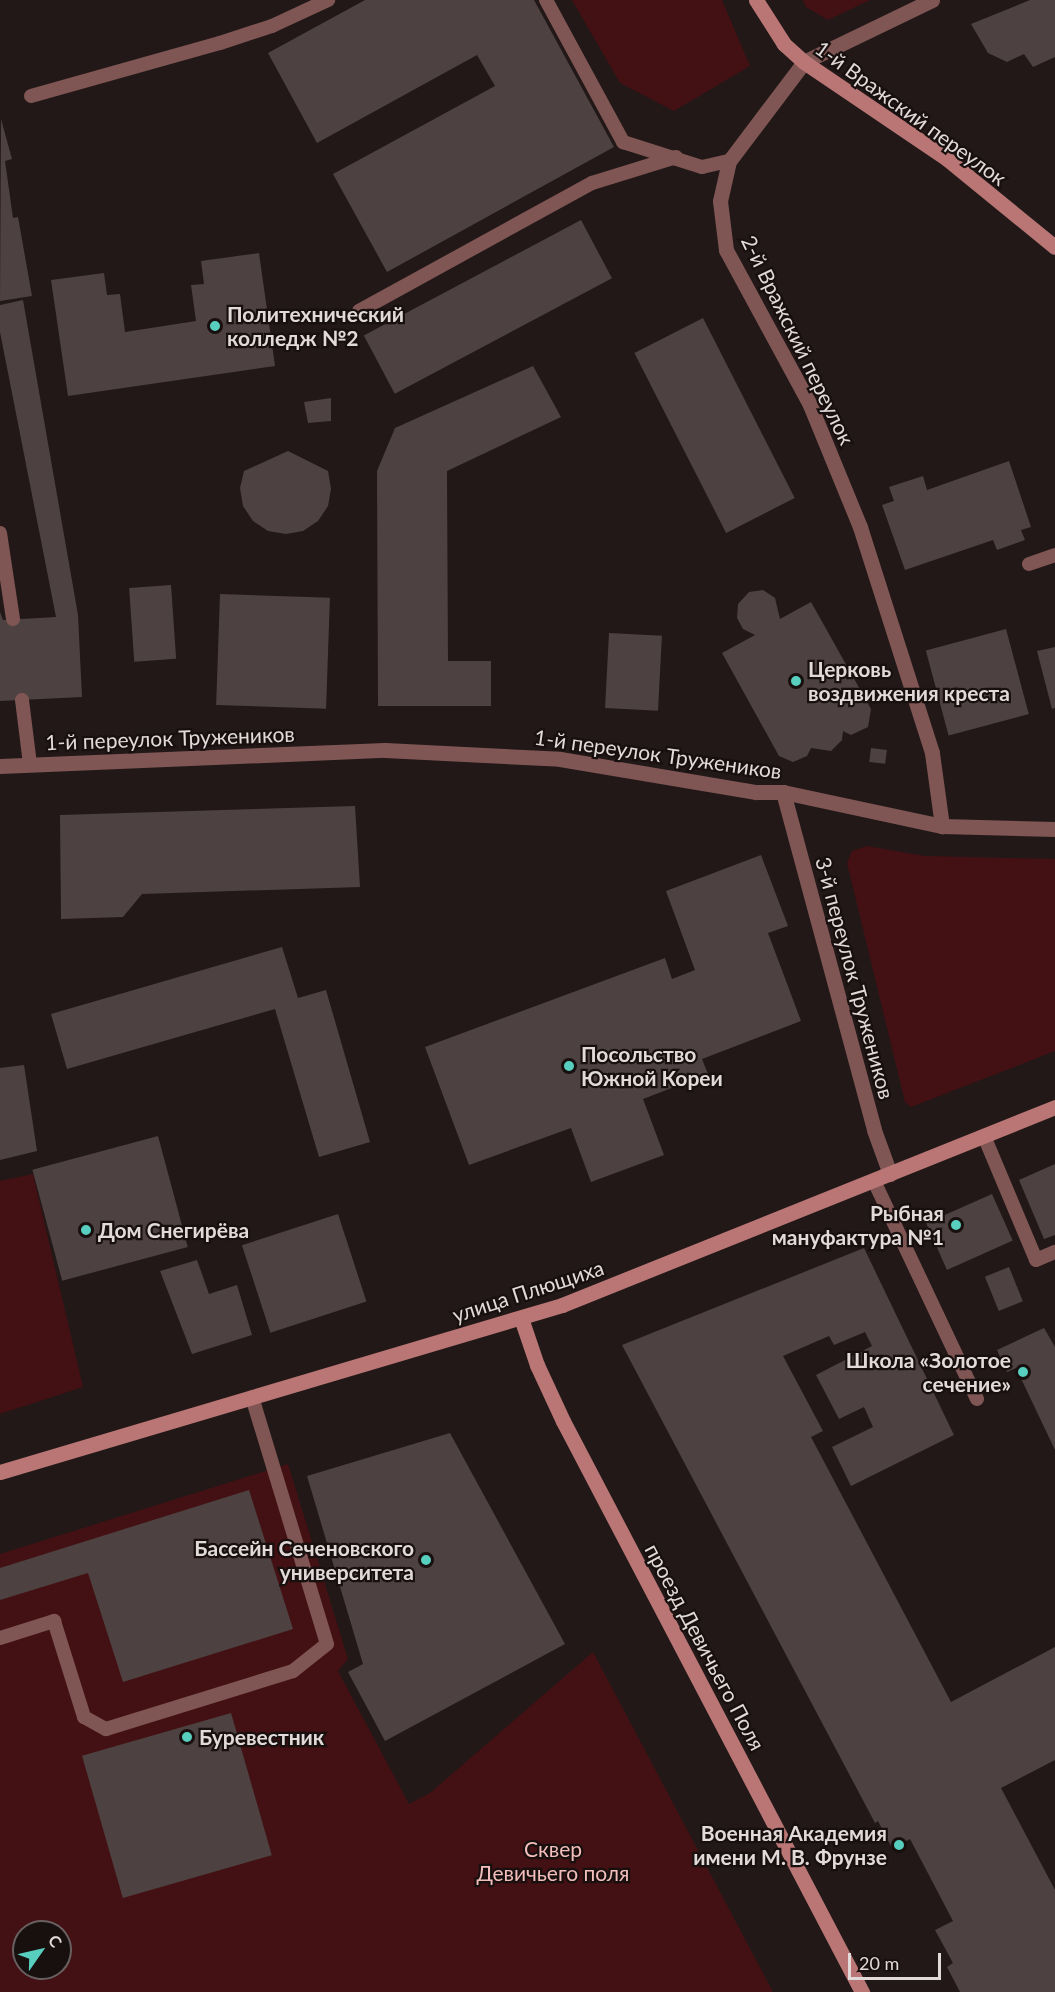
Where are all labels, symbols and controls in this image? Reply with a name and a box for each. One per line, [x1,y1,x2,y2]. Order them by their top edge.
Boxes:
street label: 1-й Вражский переулок [811,35,1011,191]
street label: 2-й Вражский переулок [736,231,860,449]
place label: Политехнический колледж №2 [227,301,404,351]
marker: Политехнический колледж №2 [208,319,222,333]
place label: Церковь воздвижения креста [808,656,1010,706]
marker: Церковь воздвижения креста [789,674,803,688]
street label: 1-й переулок Тружеников [45,721,295,755]
street label: 1-й переулок Тружеников [533,724,783,784]
street label: 3-й переулок Тружеников [811,854,899,1102]
place label: Посольство Южной Кореи [581,1041,723,1091]
marker: Посольство Южной Кореи [562,1059,576,1073]
place label: Рыбная мануфактура №1 [772,1200,944,1250]
place label: Дом Снегирёва [98,1217,249,1243]
marker: Рыбная мануфактура №1 [949,1218,963,1232]
marker: Дом Снегирёва [79,1223,93,1237]
street label: улица Плющиха [449,1255,607,1327]
place label: Школа «Золотое сечение» [846,1347,1011,1397]
marker: Школа «Золотое сечение» [1016,1365,1030,1379]
place label: Бассейн Сеченовского университета [194,1535,414,1585]
street label: проезд Девичьего Поля [640,1539,770,1755]
marker: Бассейн Сеченовского университета [419,1553,433,1567]
place label: Буревестник [199,1724,324,1750]
marker: Буревестник [180,1730,194,1744]
place label: Военная Академия имени М. В. Фрунзе [693,1820,887,1870]
park label: Сквер Девичьего поля [477,1836,629,1886]
marker: Военная Академия имени М. В. Фрунзе [892,1838,906,1852]
north arrow [12,1920,72,1980]
text: С [45,1931,67,1950]
scale bar [851,1941,944,1979]
text: 20 m [859,1952,899,1974]

